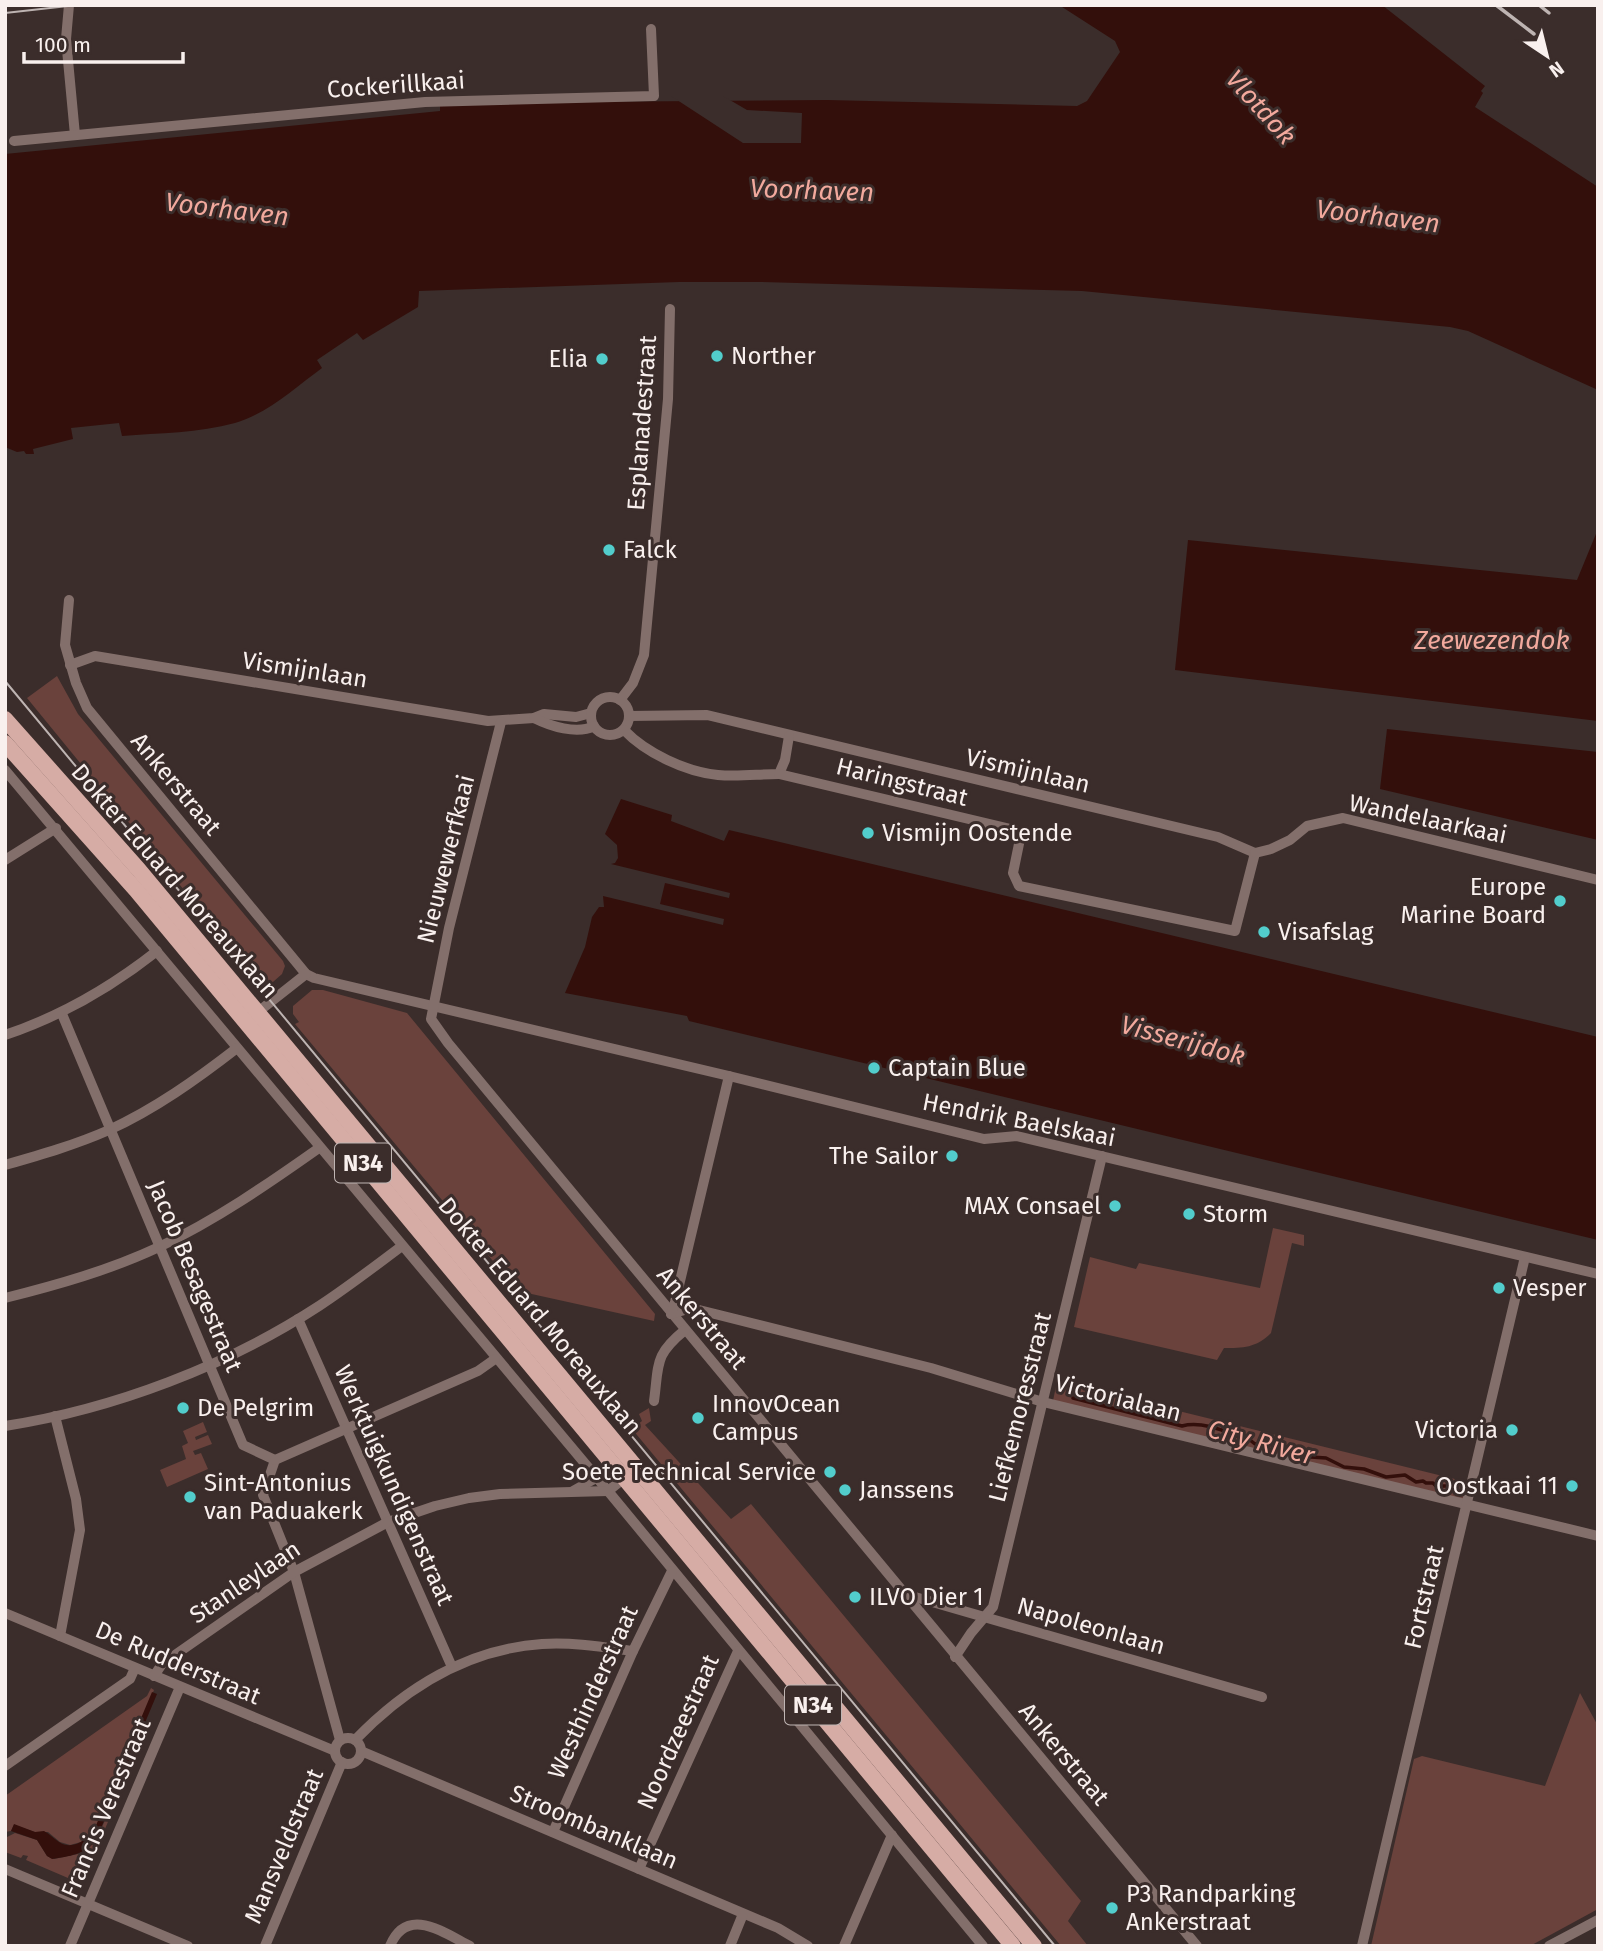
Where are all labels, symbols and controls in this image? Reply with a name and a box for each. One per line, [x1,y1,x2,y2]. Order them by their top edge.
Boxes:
scale bar [24,21,184,65]
north arrow [1512,21,1582,91]
text: 100 m [35,32,91,58]
text: N [1545,56,1568,83]
water label: Vlotdok [1219,64,1302,151]
street label: Cockerillkaai [326,66,466,104]
water label: Voorhaven [749,173,875,208]
water label: Voorhaven [163,187,291,232]
water label: Voorhaven [1314,194,1442,239]
street label: Esplanadestraat [622,334,662,512]
place label: Norther [731,342,816,370]
place label: Elia [548,345,588,373]
marker: Norther [709,348,725,364]
marker: Elia [594,351,610,367]
place label: Falck [623,536,678,564]
marker: Falck [601,542,617,558]
water label: Zeewezendok [1413,625,1570,656]
street label: Vismijnlaan [240,646,370,694]
street label: Ankerstraat [125,727,227,841]
street label: Vismijnlaan [963,743,1093,799]
street label: Haringstraat [833,752,971,812]
street label: Dokter Eduard Moreauxlaan [66,758,284,1004]
street label: Nieuwewerfkaai [412,772,480,946]
street label: Wandelaarkaai [1347,789,1509,849]
place label: Vismijn Oostende [882,819,1073,847]
marker: Vismijn Oostende [860,825,876,841]
place label: Europe Marine Board [1400,873,1546,929]
marker: Europe Marine Board [1552,893,1568,909]
place label: Visafslag [1278,918,1374,946]
marker: Visafslag [1256,924,1272,940]
water label: Visserijdok [1117,1009,1249,1072]
place label: Captain Blue [888,1054,1026,1082]
marker: Captain Blue [866,1060,882,1076]
street label: Hendrik Baelskaai [920,1088,1118,1152]
place label: The Sailor [829,1142,939,1170]
road number: N34 [335,1144,391,1182]
marker: The Sailor [944,1148,960,1164]
street label: Jacob Besagestraat [142,1176,248,1376]
street label: Dokter Eduard Moreauxlaan [432,1192,648,1440]
place label: MAX Consael [964,1192,1101,1220]
marker: MAX Consael [1107,1198,1123,1214]
place label: Storm [1203,1200,1268,1228]
marker: Storm [1181,1206,1197,1222]
street label: Ankerstraat [651,1261,753,1375]
place label: Vesper [1513,1274,1587,1302]
marker: Vesper [1491,1280,1507,1296]
street label: Liefkemoresstraat [983,1309,1057,1505]
street label: Werktuigkundigenstraat [328,1361,460,1610]
street label: Victorialaan [1052,1369,1184,1427]
place label: InnovOcean Campus [712,1390,841,1446]
place label: De Pelgrim [197,1394,314,1422]
marker: De Pelgrim [175,1400,191,1416]
marker: InnovOcean Campus [690,1410,706,1426]
water label: City River [1204,1413,1319,1472]
place label: Victoria [1415,1416,1498,1444]
marker: Victoria [1504,1422,1520,1438]
place label: Soete Technical Service [562,1458,816,1486]
marker: Soete Technical Service [822,1464,838,1480]
place label: Sint-Antonius van Paduakerk [204,1469,363,1525]
place label: Oostkaai 11 [1436,1472,1558,1500]
place label: Janssens [859,1476,954,1504]
marker: Oostkaai 11 [1564,1478,1580,1494]
marker: Janssens [837,1482,853,1498]
marker: Sint-Antonius van Paduakerk [182,1489,198,1505]
street label: Stanleylaan [184,1535,306,1629]
street label: Fortstraat [1398,1542,1450,1652]
place label: ILVO Dier 1 [869,1583,984,1611]
marker: ILVO Dier 1 [847,1589,863,1605]
street label: Napoleonlaan [1014,1591,1168,1661]
street label: Westhinderstraat [542,1601,644,1783]
street label: De Rudderstraat [91,1616,265,1711]
street label: Noordzeestraat [631,1650,725,1814]
road number: N34 [785,1686,841,1724]
street label: Ankerstraat [1013,1697,1115,1811]
street label: Francis Verestraat [55,1714,157,1902]
street label: Mansveldstraat [239,1764,329,1928]
street label: Stroombanklaan [506,1779,682,1875]
place label: P3 Randparking Ankerstraat [1126,1880,1296,1936]
marker: P3 Randparking Ankerstraat [1104,1900,1120,1916]

